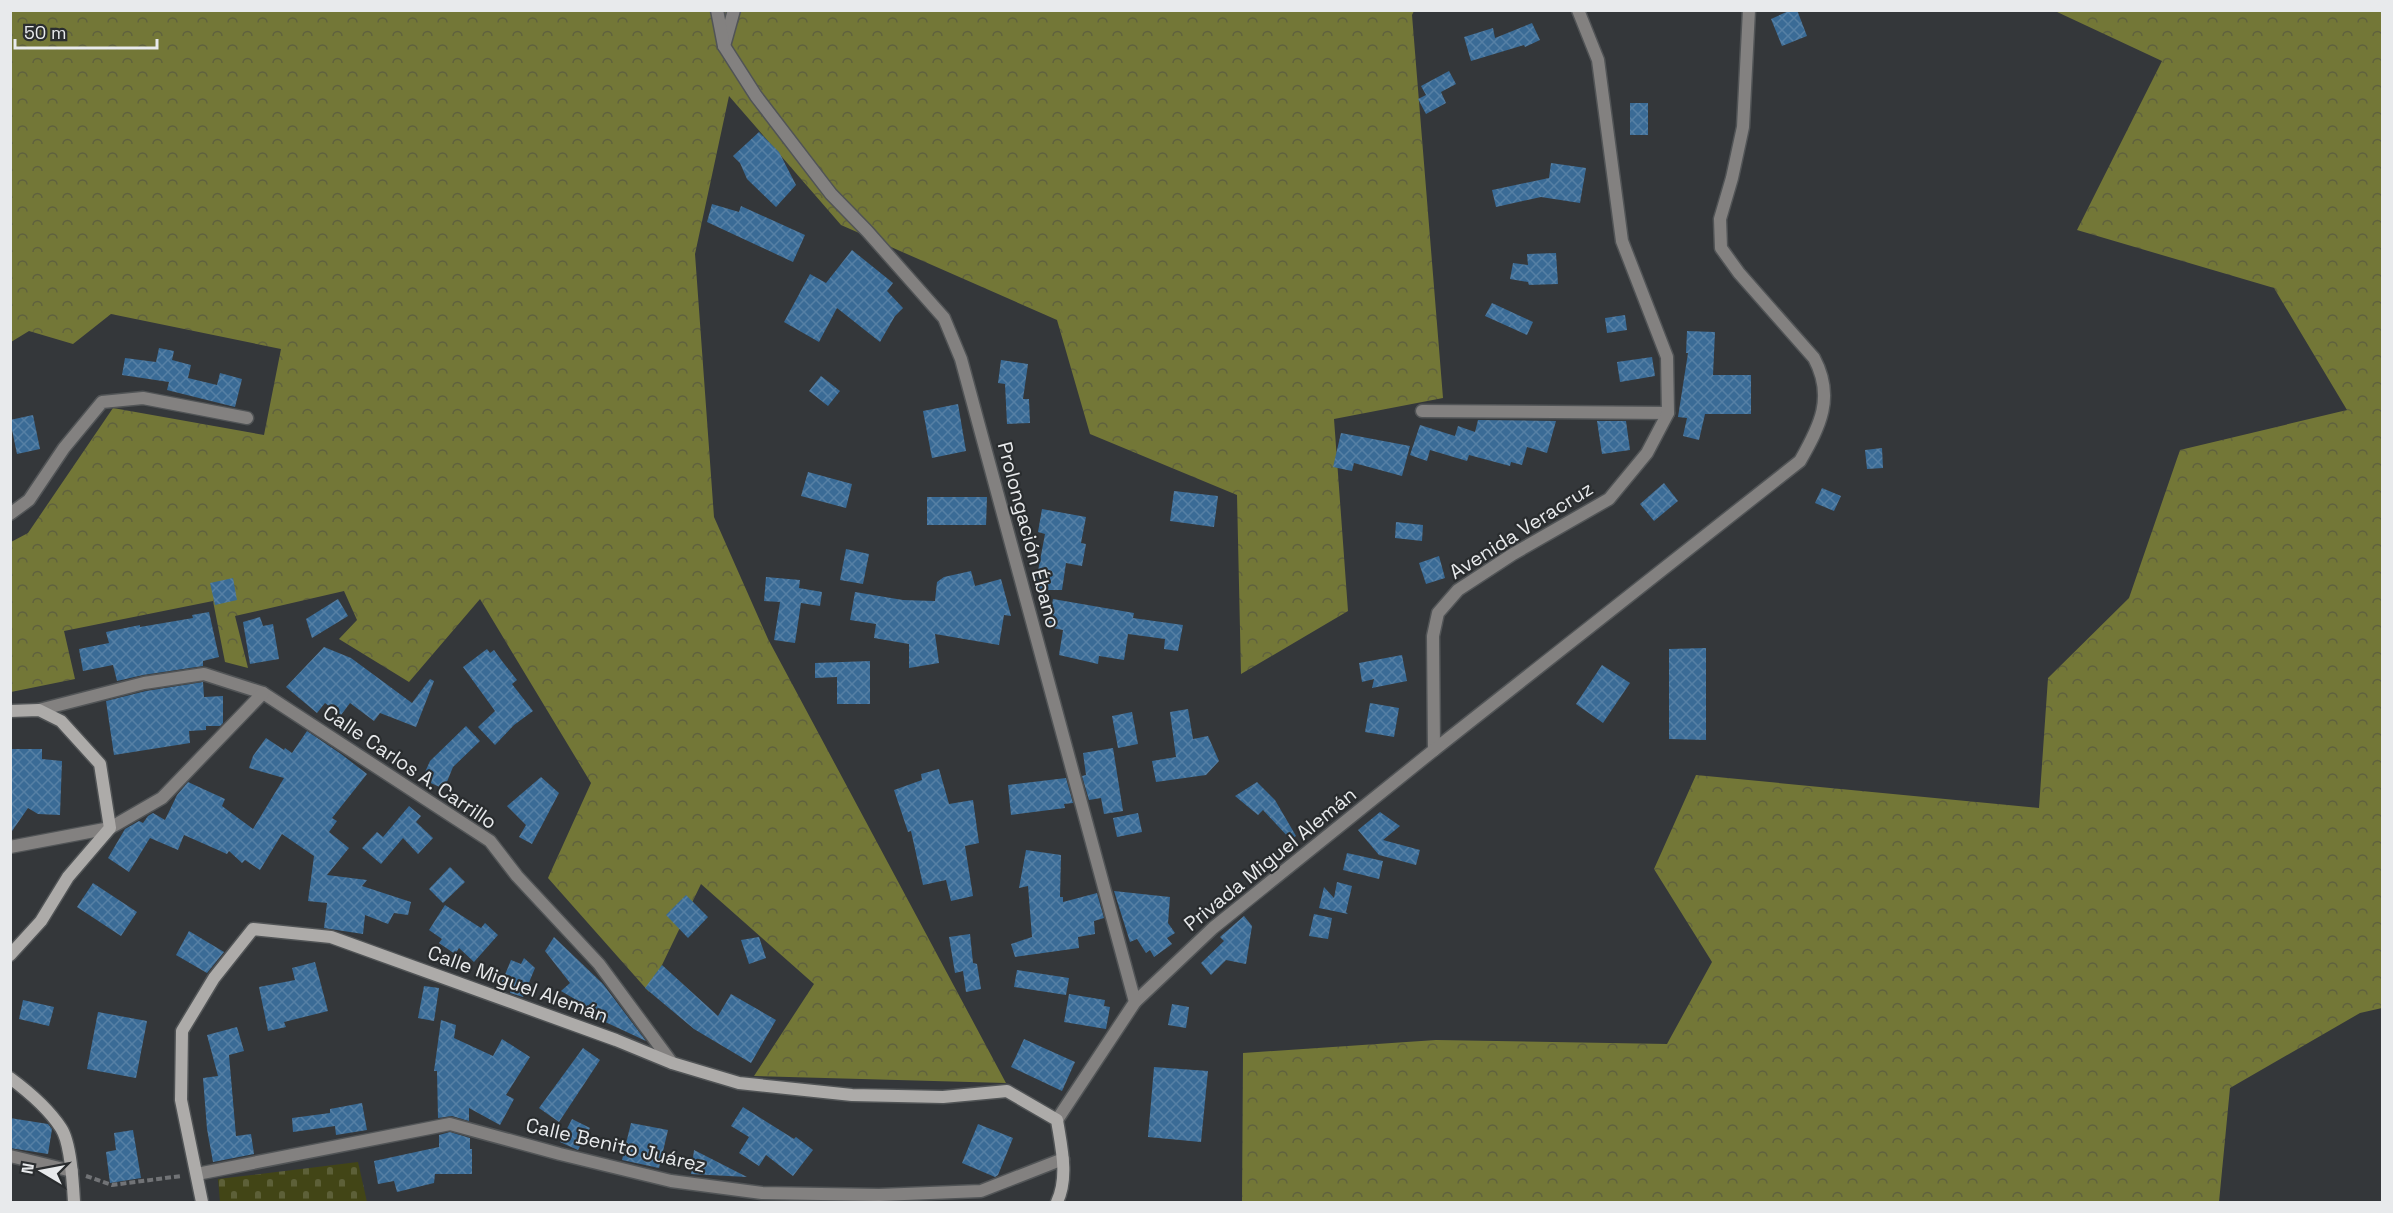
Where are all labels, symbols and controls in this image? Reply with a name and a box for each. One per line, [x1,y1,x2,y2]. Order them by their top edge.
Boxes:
scale bar [15,12,158,50]
text: 50 m [24,21,66,44]
street label: Prolongación Ébano [992,439,1066,631]
street label: Avenida Veracruz [1444,475,1598,585]
street label: Calle Carlos A. Carrillo [318,699,502,835]
street label: Privada Miguel Alemán [1178,781,1362,937]
street label: Calle Miguel Alemán [424,939,612,1029]
street label: Calle Benito Juárez [523,1112,709,1178]
north arrow [12,1141,72,1201]
text: N [16,1161,39,1176]

